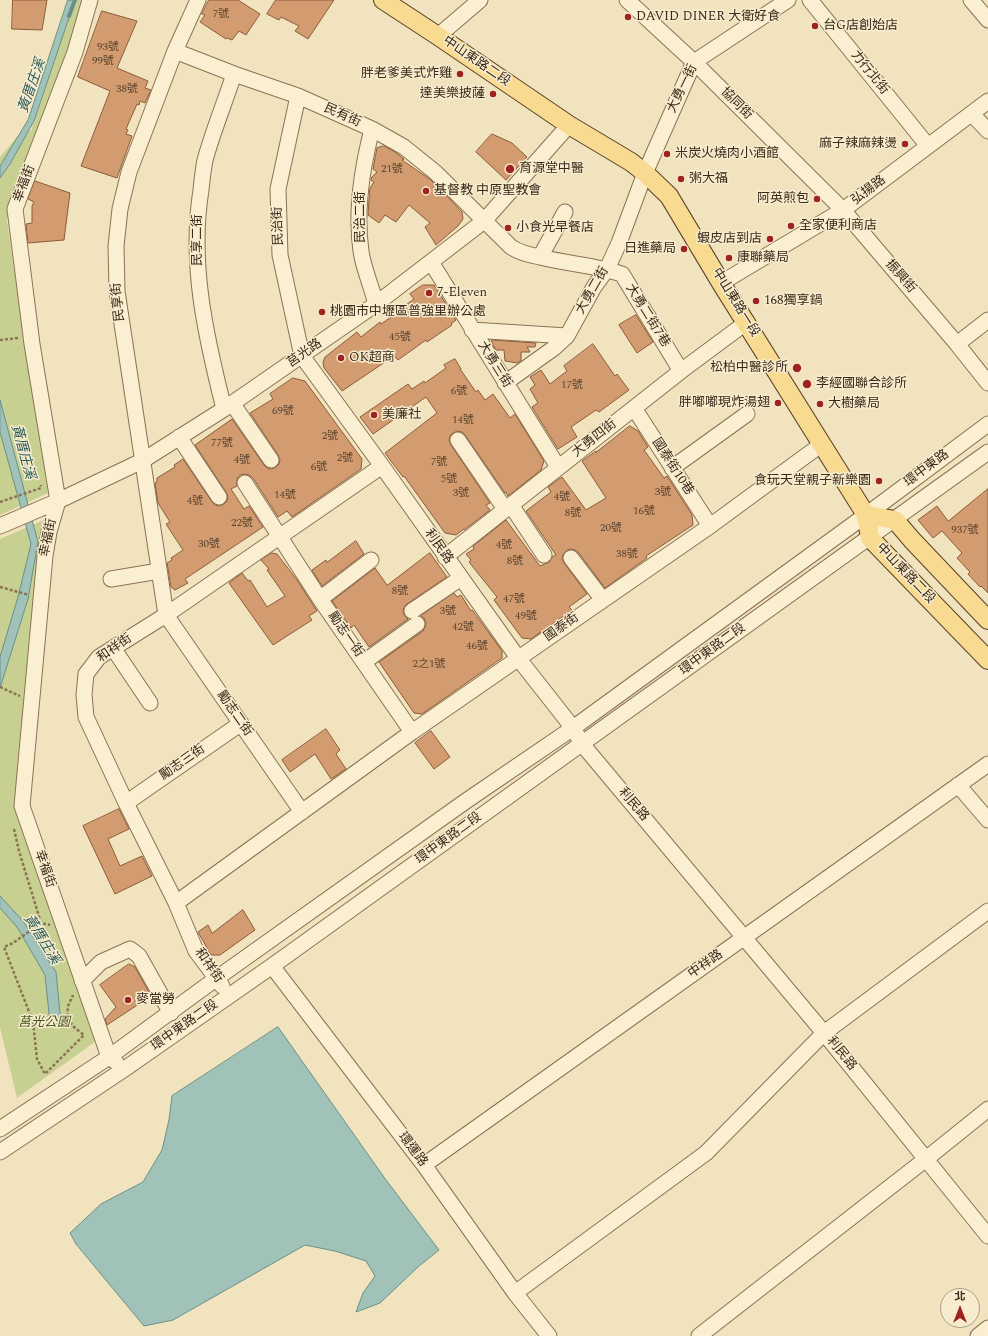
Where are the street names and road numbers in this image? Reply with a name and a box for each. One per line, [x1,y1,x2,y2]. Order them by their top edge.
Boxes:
street label: 中山東路二段 [439,34,513,90]
street label: 力行北街 [847,48,891,98]
street label: 大勇一街 [665,62,701,116]
street label: 協同街 [717,85,755,123]
street label: 民有街 [321,101,363,131]
street label: 幸福街 [11,163,39,205]
street label: 弘揚路 [849,173,889,209]
street label: 民治二街 [353,191,369,243]
street label: 民治街 [271,206,287,246]
street label: 民享二街 [190,214,206,266]
street label: 振興街 [881,257,919,297]
street label: 大勇二街 [573,265,613,317]
street label: 中山東路一段 [708,266,762,340]
street label: 民享街 [109,282,129,322]
street label: 大勇二街7巷 [621,282,673,350]
street label: 莒光路 [285,336,325,372]
street label: 大勇三街 [474,339,514,391]
street label: 大勇四街 [570,417,620,461]
street label: 國泰街10巷 [648,435,696,499]
street label: 環中東路 [902,447,952,491]
street label: 幸福街 [37,517,61,559]
street label: 利民路 [420,527,456,567]
street label: 中山東路二段 [872,541,938,607]
street label: 勵志一街 [324,609,366,661]
street label: 國泰街 [542,610,582,646]
street label: 環中東路二段 [677,621,749,679]
street label: 和祥街 [95,631,135,667]
street label: 勵志二街 [213,688,255,740]
street label: 勵志三街 [157,742,209,784]
street label: 利民路 [614,785,652,825]
street label: 環中東路二段 [413,810,485,868]
street label: 幸福街 [30,848,58,890]
street label: 和祥街 [190,946,226,986]
street label: 中祥路 [686,947,726,983]
street label: 環中東路二段 [149,997,221,1055]
street label: 利民路 [823,1034,859,1074]
street label: 環運路 [394,1130,430,1170]

